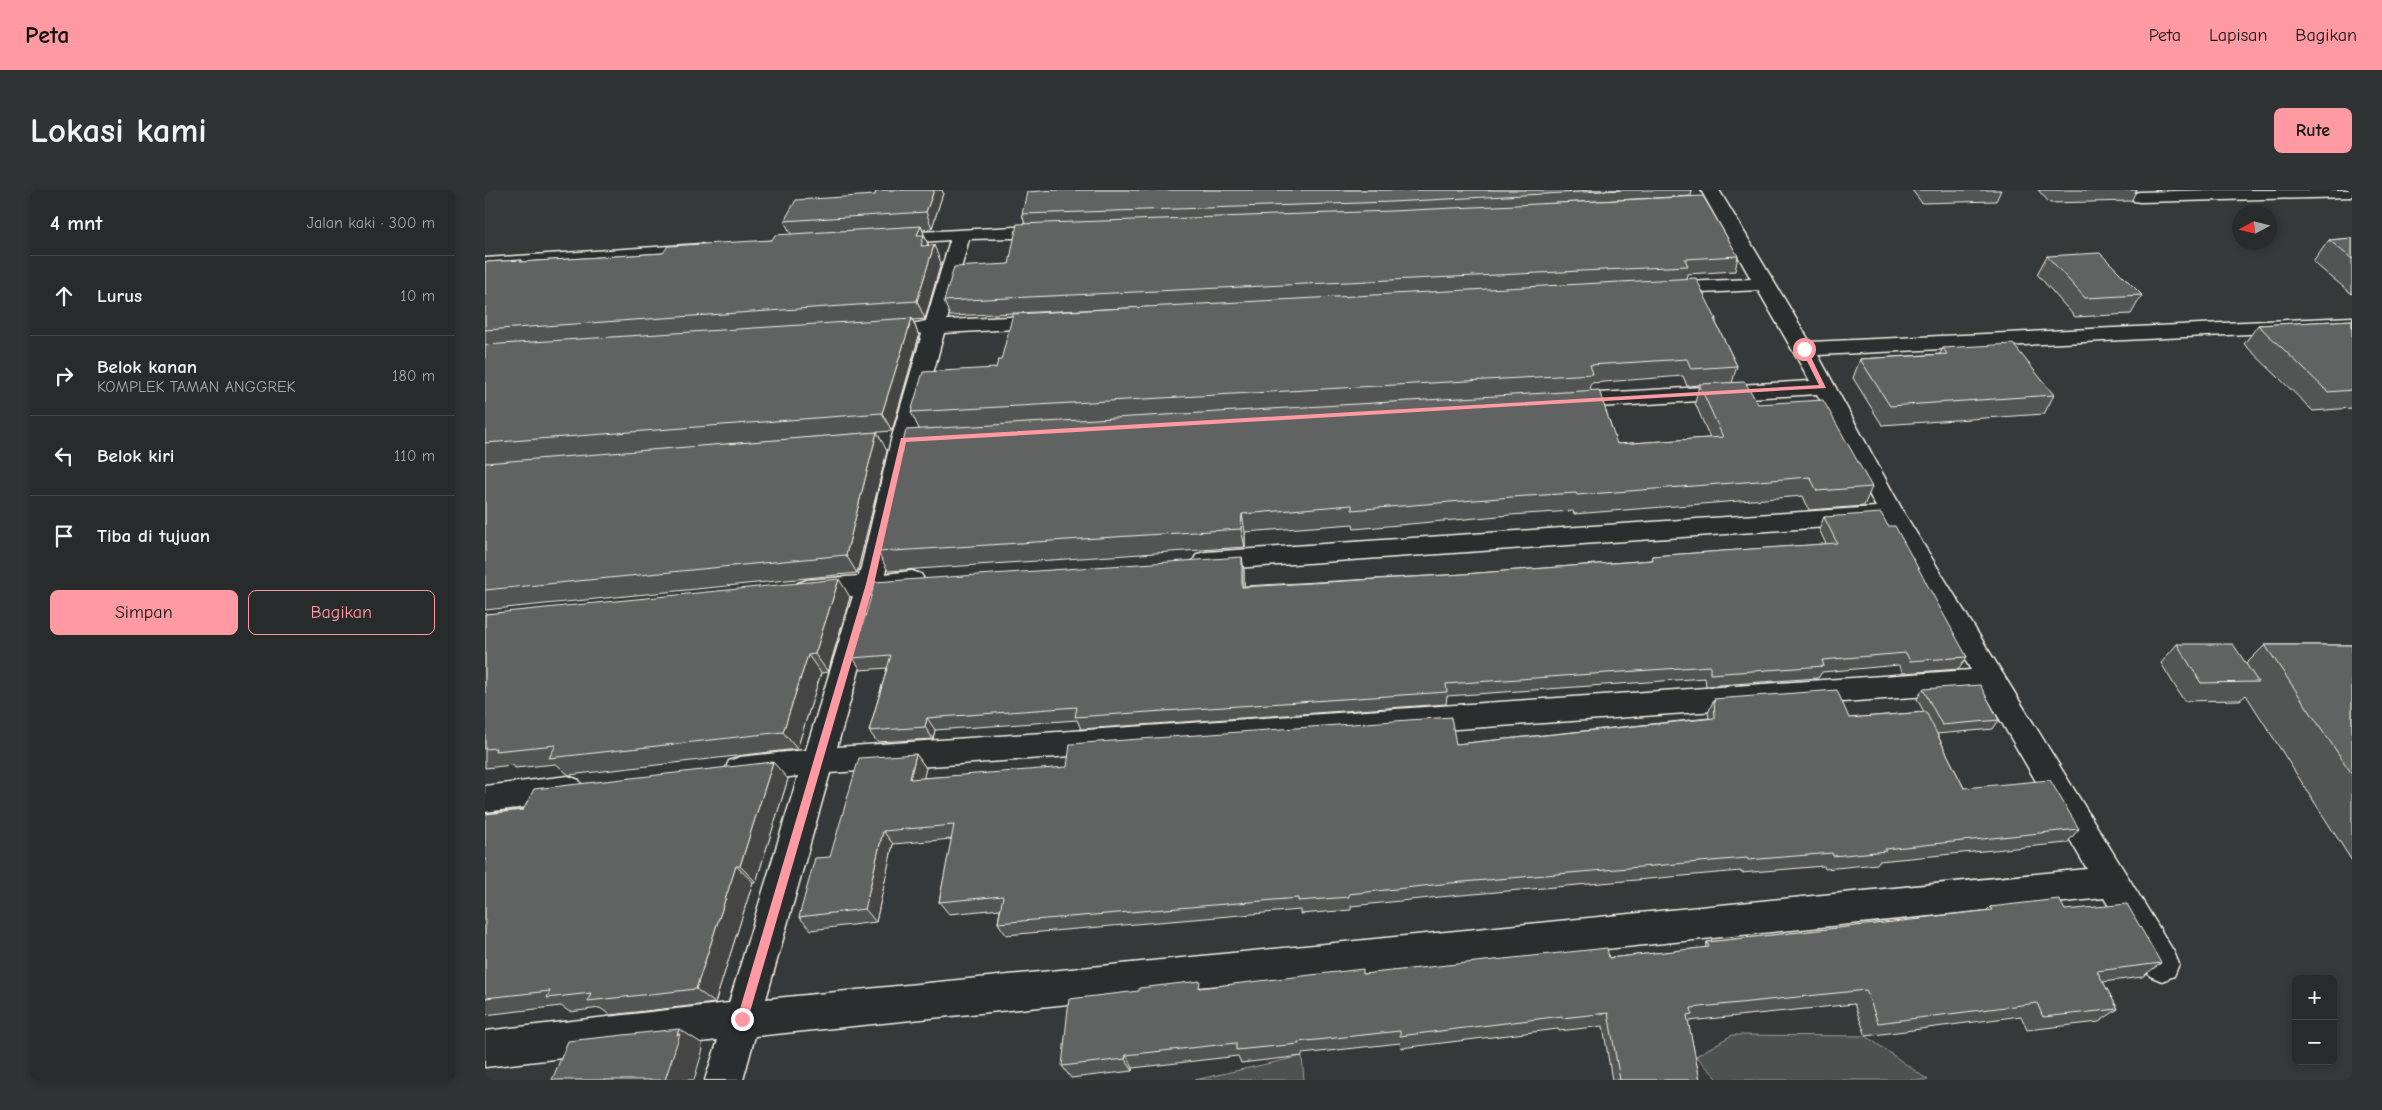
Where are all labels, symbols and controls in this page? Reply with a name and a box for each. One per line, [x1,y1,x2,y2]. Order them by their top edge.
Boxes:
text: Peta [25,21,70,49]
text: Peta [2149,25,2181,46]
text: Lapisan [2209,25,2267,46]
text: Bagikan [2295,25,2357,46]
button: Rute [2274,108,2352,153]
text: Lokasi kami [30,110,207,151]
north arrow [2232,205,2277,250]
text: 4 mnt [50,211,102,235]
text: Jalan kaki · 300 m [307,214,435,232]
icon: ahead [50,282,78,310]
text: Lurus [97,285,142,307]
text: 10 m [400,287,435,305]
route start [1793,338,1816,361]
text: Belok kanan [97,356,197,378]
icon: right [50,362,78,390]
text: 180 m [392,367,435,385]
text: KOMPLEK TAMAN ANGGREK [97,378,296,396]
icon: left [50,442,78,470]
text: Belok kiri [97,445,174,467]
text: 110 m [394,447,435,465]
icon: arrive [50,522,78,550]
text: Tiba di tujuan [97,525,210,547]
button: Simpan [50,590,238,635]
button: Bagikan [248,590,435,635]
map controls [2292,975,2337,1065]
button: + [2292,975,2337,1020]
route end [731,1008,754,1031]
button: − [2292,1020,2337,1065]

